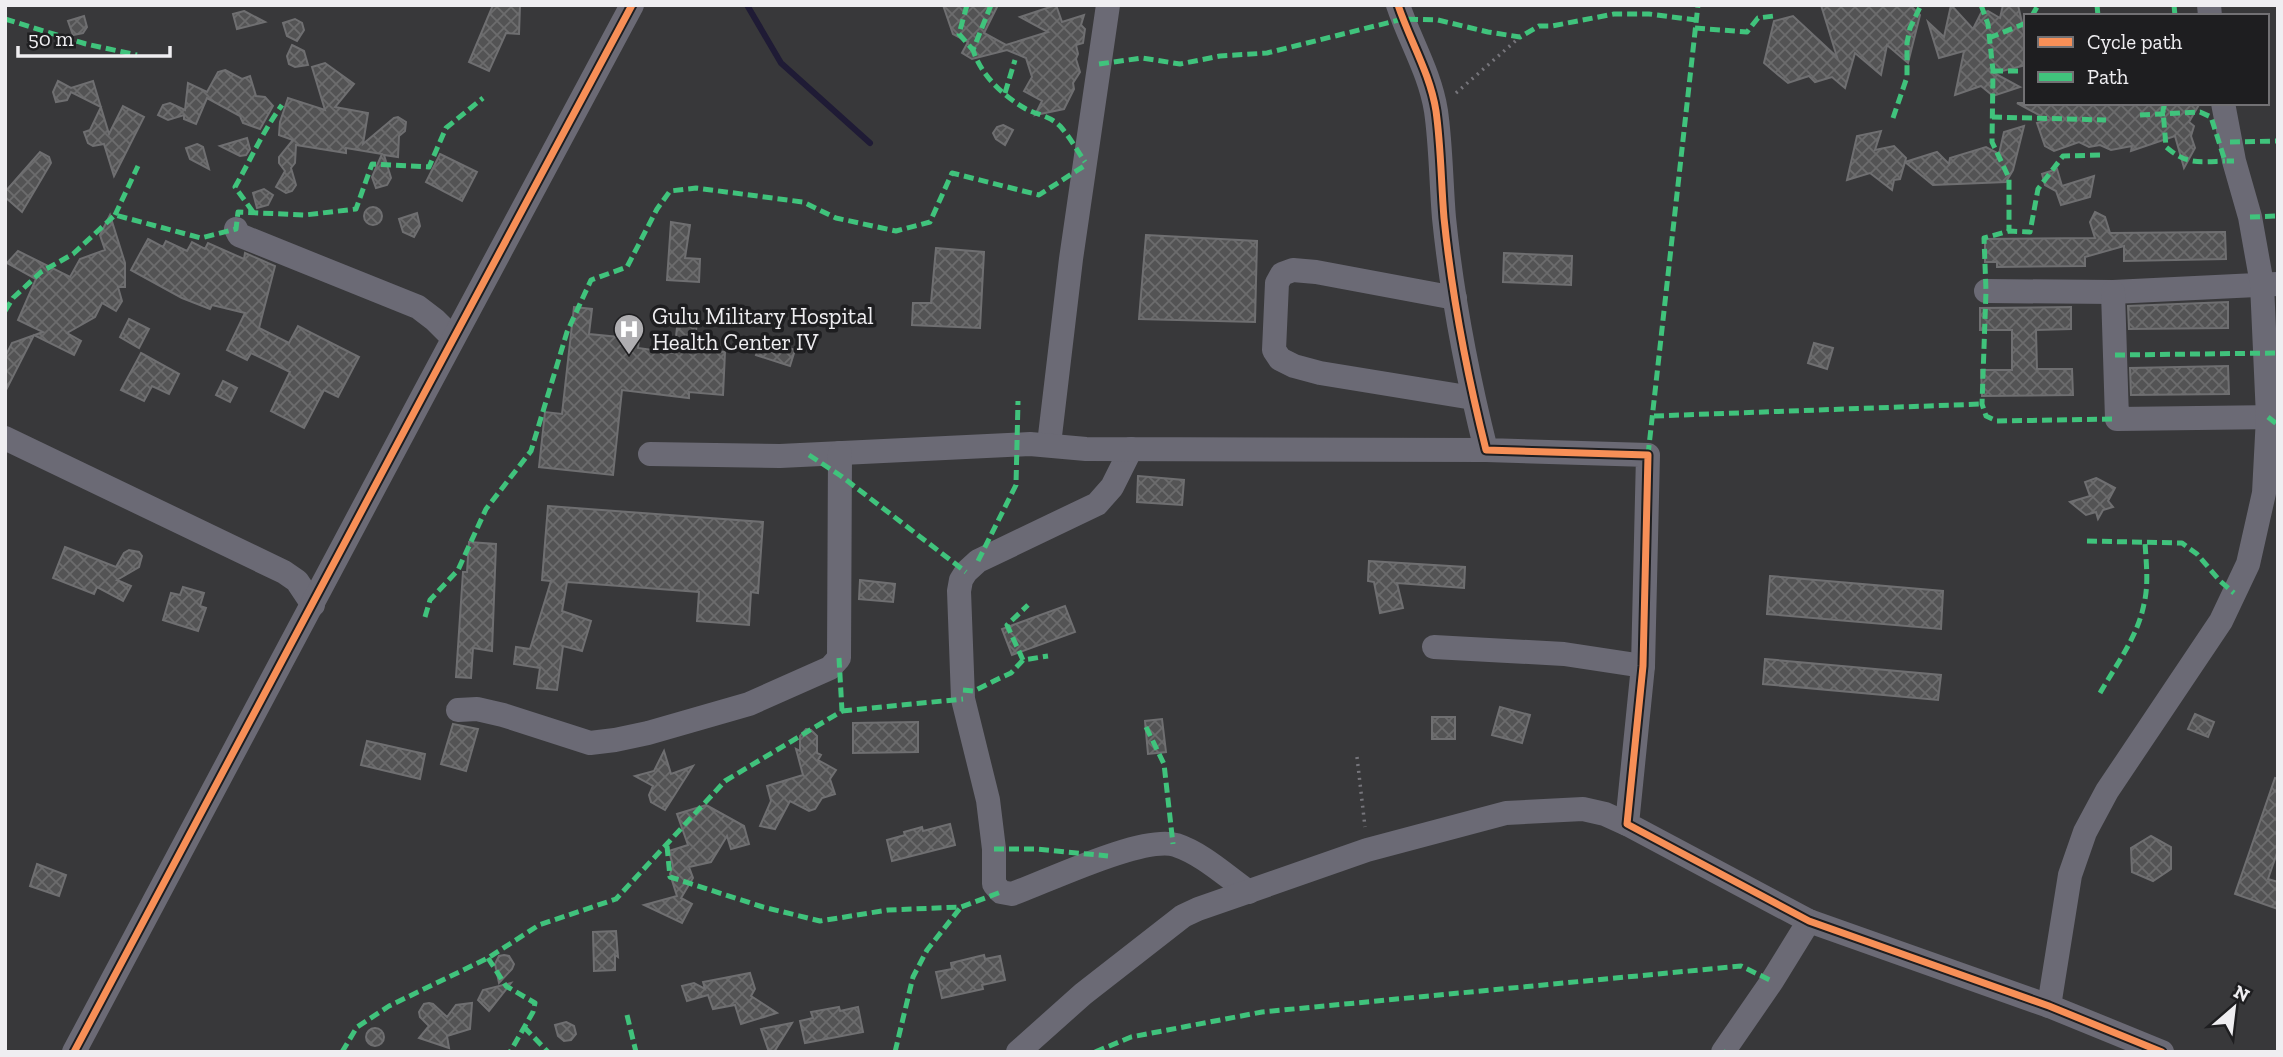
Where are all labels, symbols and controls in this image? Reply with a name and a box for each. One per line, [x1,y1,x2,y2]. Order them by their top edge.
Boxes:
scale bar [18,14,170,58]
legend [2024,14,2269,105]
text: 50 m [28,26,74,51]
text: Cycle path [2087,29,2182,54]
text: Path [2087,64,2129,89]
place label: Gulu Military Hospital Health Center IV [652,302,874,356]
hospital icon: Gulu Military Hospital Health Center IV [612,312,646,356]
north arrow [2199,973,2269,1043]
text: N [2230,980,2254,1007]

